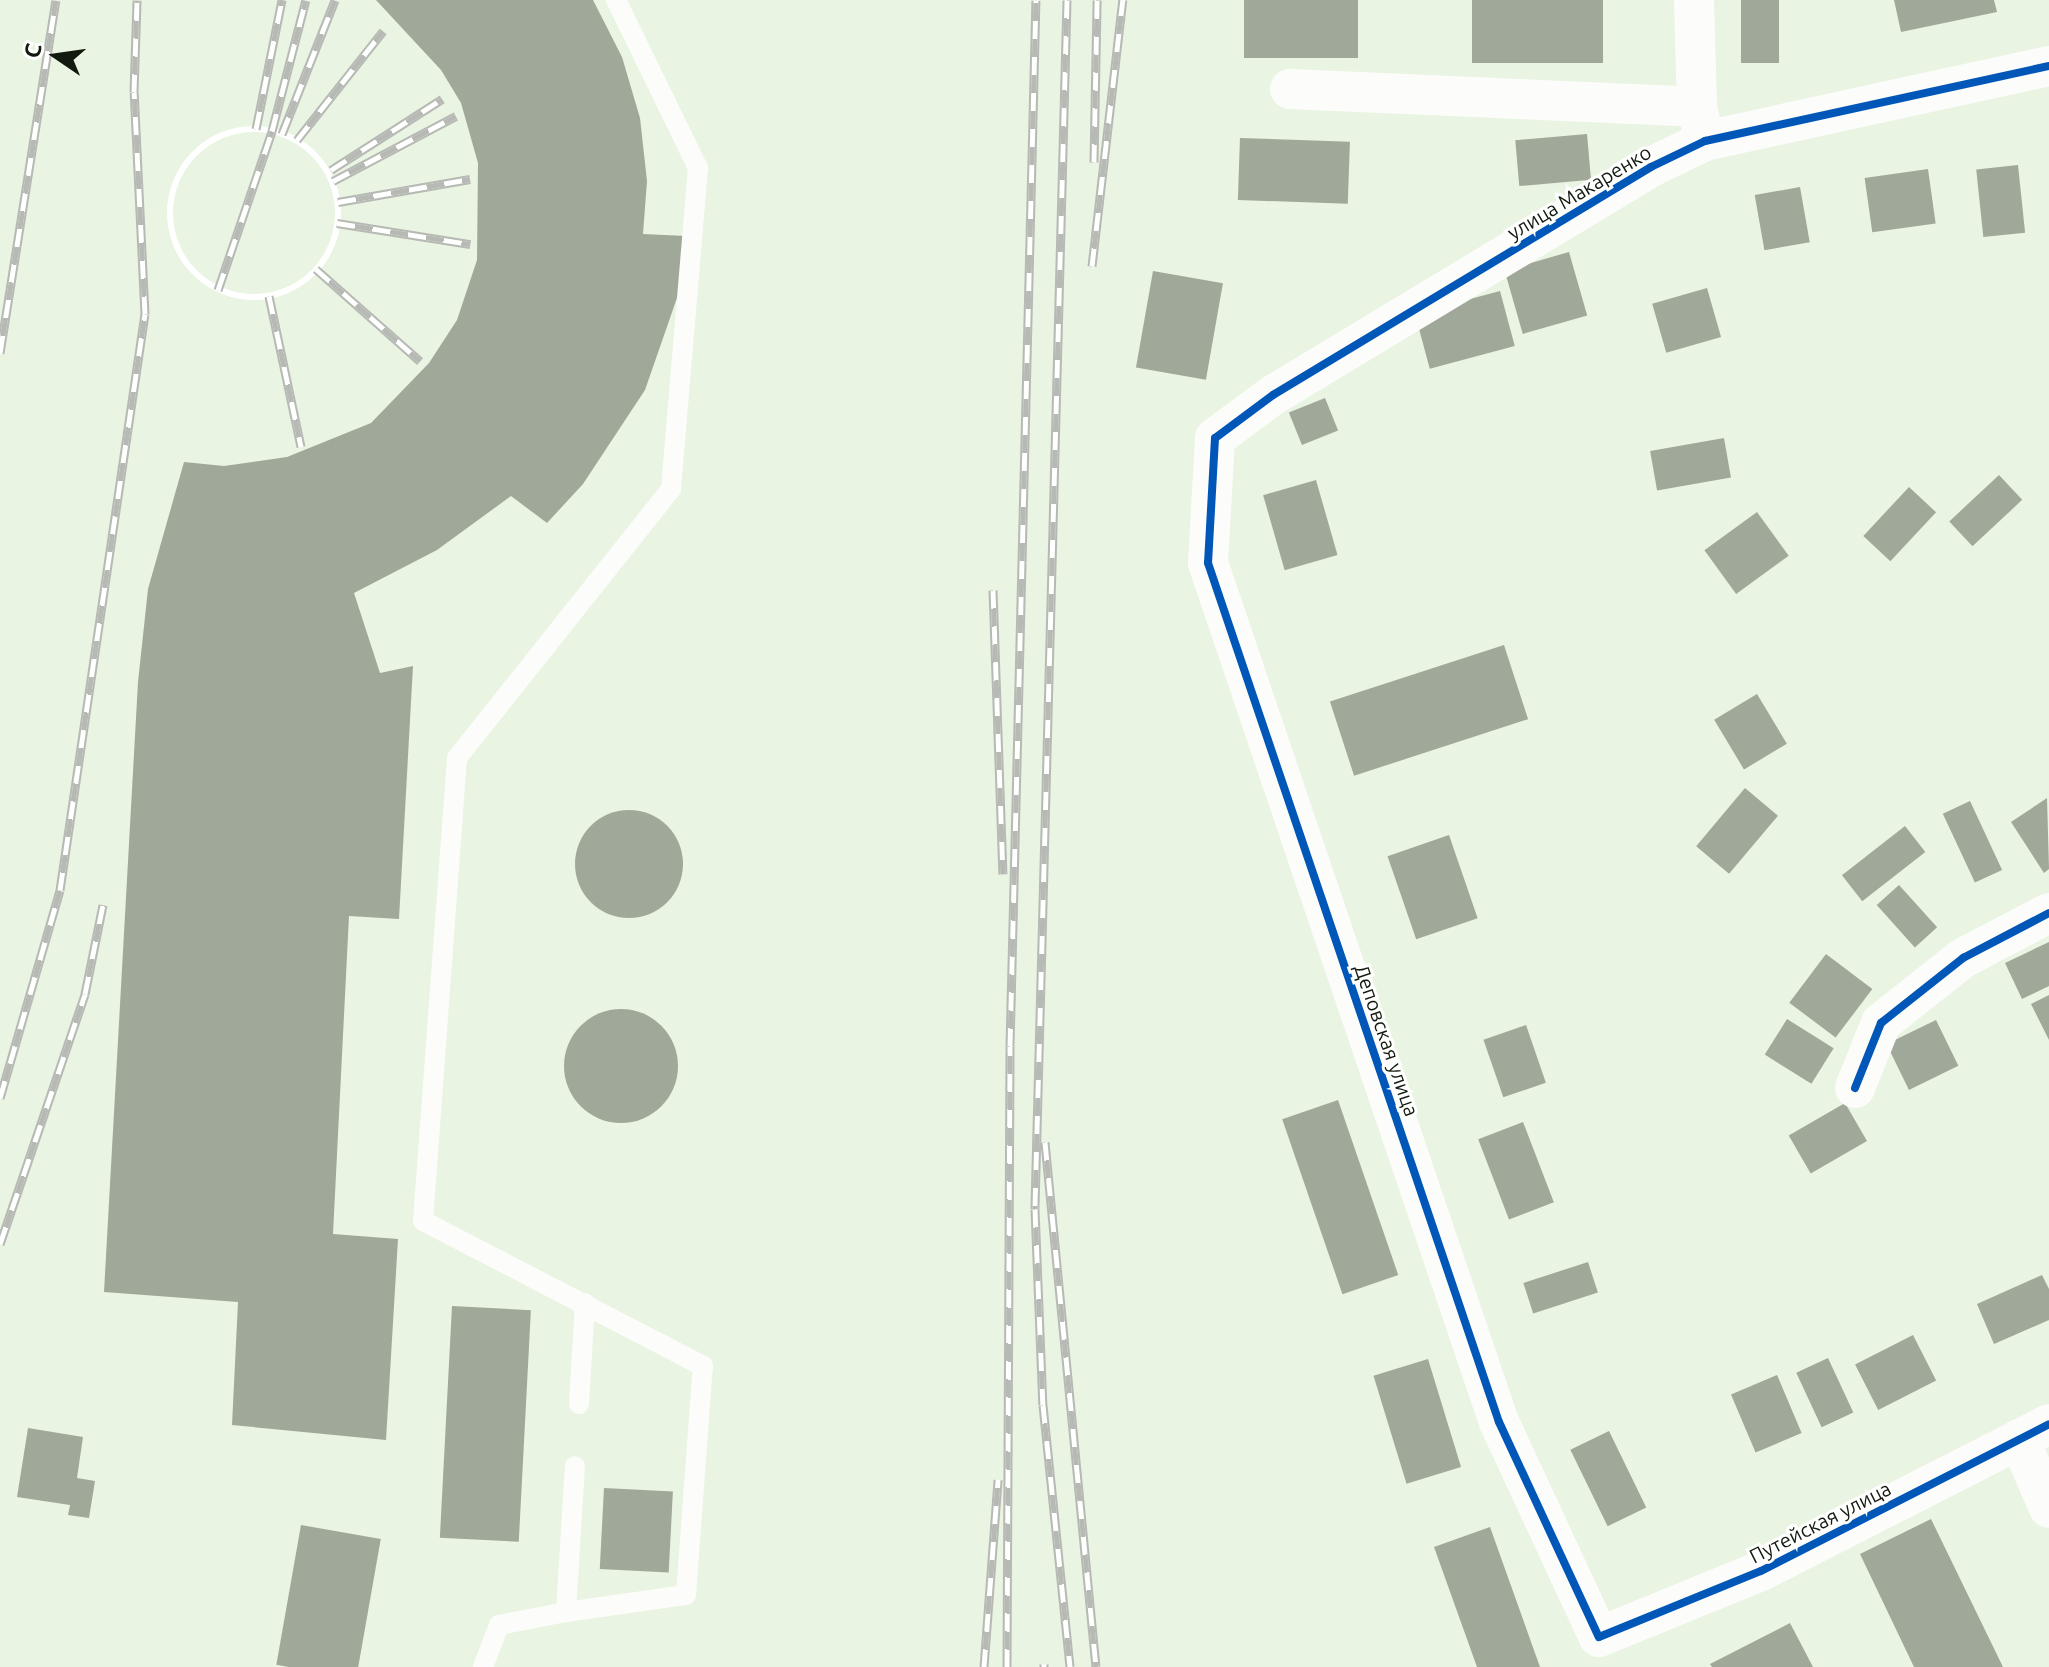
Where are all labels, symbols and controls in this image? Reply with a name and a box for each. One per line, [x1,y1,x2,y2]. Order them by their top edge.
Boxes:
north arrow [16,16,96,96]
text: С [18,41,46,60]
street label: улица Макаренко [1503,140,1655,244]
street label: Деповская улица [1350,961,1424,1119]
street label: Путейская улица [1745,1476,1895,1568]

